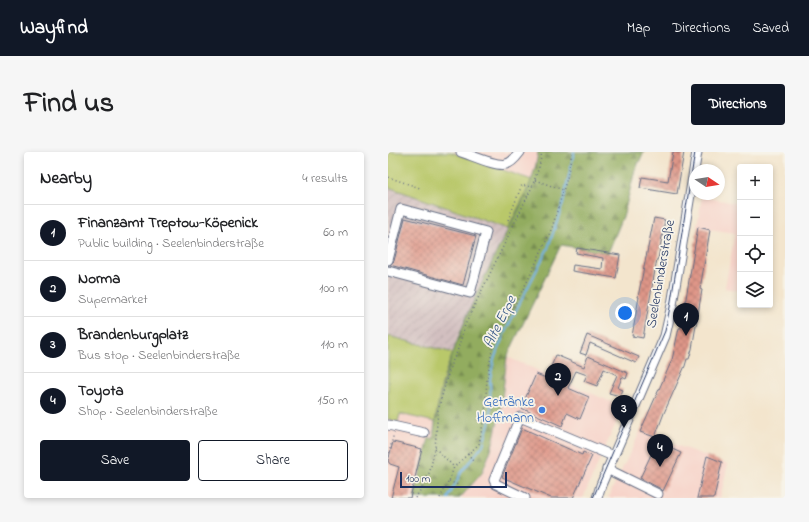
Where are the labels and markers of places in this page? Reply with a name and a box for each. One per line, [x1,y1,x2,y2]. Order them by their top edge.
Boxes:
pin: 1 [673,303,699,336]
pin: 2 [545,363,571,396]
place label: Getränke Hoffmann [477,392,535,429]
pin: 3 [611,395,637,428]
marker: Getränke Hoffmann [537,405,547,415]
pin: 4 [647,434,673,467]

